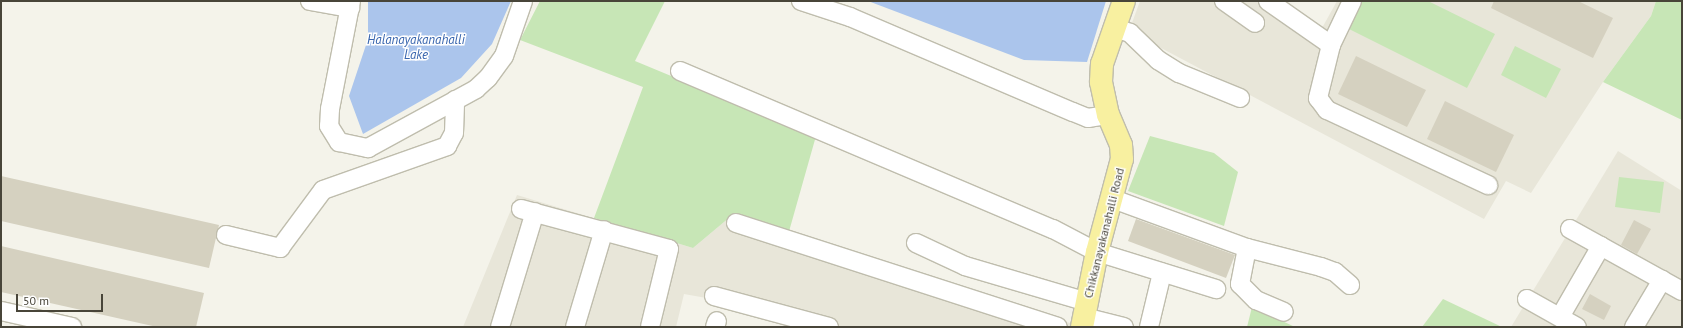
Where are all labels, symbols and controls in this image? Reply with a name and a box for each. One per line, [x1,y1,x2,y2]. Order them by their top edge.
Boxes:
water label: Halanayakanahalli Lake [367,33,465,64]
street label: Chikkanayakanahalli Road [1081,166,1127,300]
scale bar [18,286,105,312]
text: 50 m [23,293,49,308]

